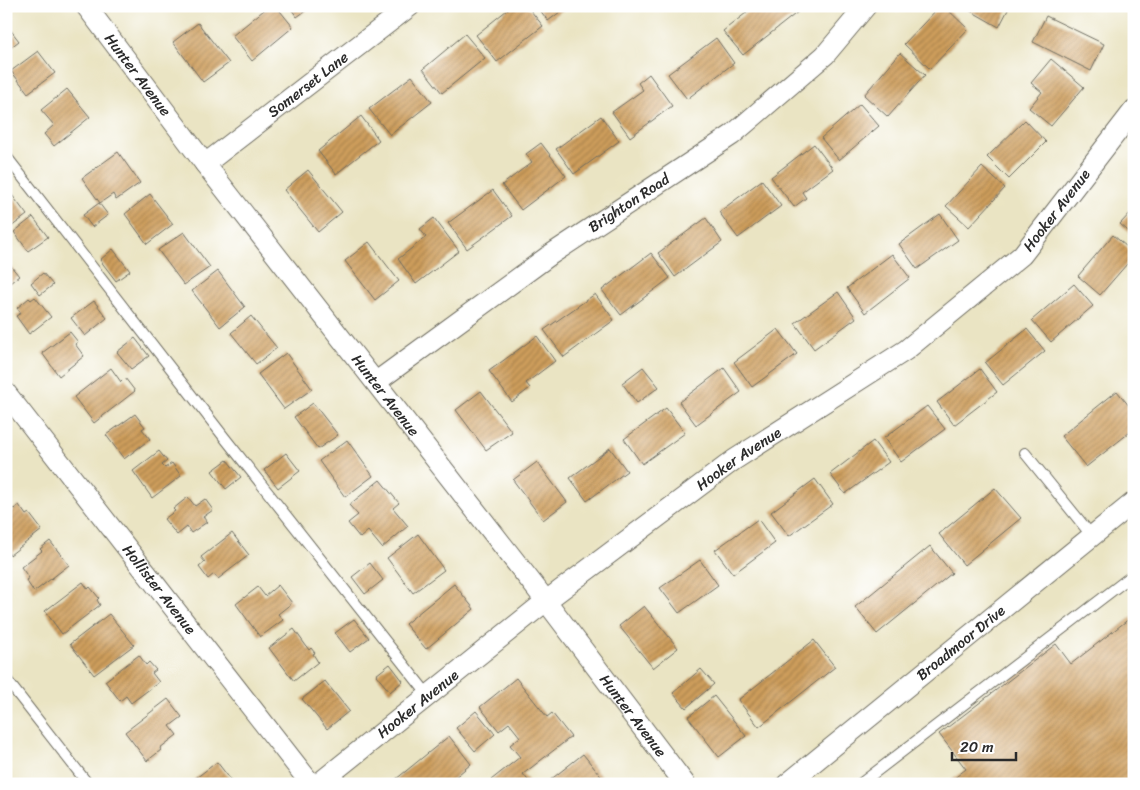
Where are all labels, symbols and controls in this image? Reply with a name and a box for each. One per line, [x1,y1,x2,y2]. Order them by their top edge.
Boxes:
street label: Hunter Avenue [98,27,178,122]
street label: Somerset Lane [262,45,354,124]
street label: Hooker Avenue [1016,163,1097,257]
street label: Brighton Road [583,166,676,239]
street label: Hunter Avenue [345,348,426,442]
street label: Hooker Avenue [690,420,787,497]
street label: Hollister Avenue [115,538,203,640]
street label: Broadmoor Drive [910,598,1011,687]
street label: Hooker Avenue [371,663,465,745]
street label: Hunter Avenue [593,668,674,763]
scale bar [952,730,1016,762]
text: 20 m [960,734,994,760]

